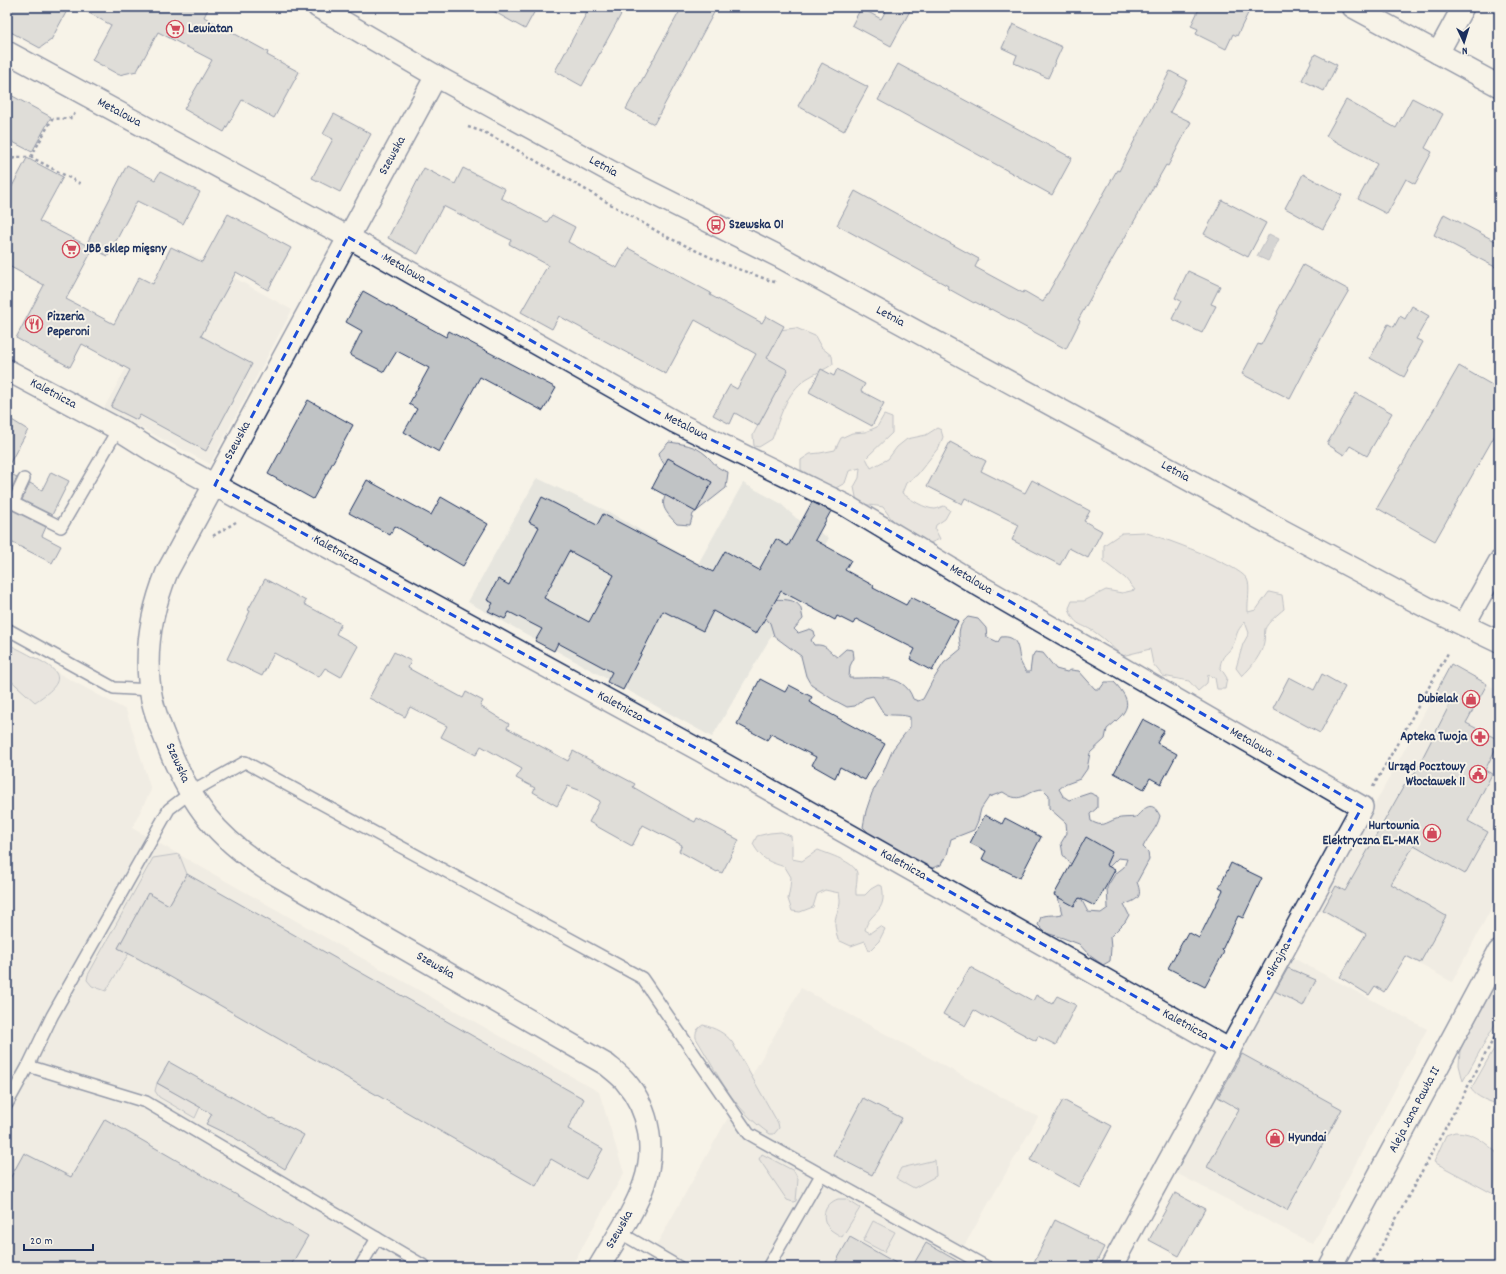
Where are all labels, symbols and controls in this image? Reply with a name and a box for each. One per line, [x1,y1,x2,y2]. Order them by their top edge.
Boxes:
supermarket icon: Lewiatan [165,19,185,39]
place label: Lewiatan [188,20,233,39]
north arrow [1444,22,1484,62]
text: N [1461,42,1468,58]
street label: Metalowa [94,93,145,133]
street label: Szewska [375,132,412,179]
street label: Letnia [585,151,622,183]
bus stop icon: Szewska 01 [706,215,726,235]
place label: Szewska 01 [729,216,784,235]
supermarket icon: JBB sklep mięsny [61,239,81,259]
place label: JBB sklep mięsny [84,240,167,259]
street label: Metalowa [379,249,430,290]
street label: Letnia [872,301,909,333]
place label: Pizzeria Peperoni [47,308,90,342]
restaurant icon: Pizzeria Peperoni [24,314,44,334]
street label: Kaletnicza [26,374,80,415]
street label: Metalowa [660,408,712,447]
street label: Szewska [220,417,257,464]
street label: Letnia [1157,456,1194,488]
street label: Kaletnicza [309,530,363,572]
street label: Metalowa [946,560,997,601]
street label: Kaletnicza [593,686,647,728]
shop icon: Dubielak [1461,689,1481,709]
place label: Dubielak [1417,690,1459,709]
street label: Metalowa [1226,723,1277,764]
pharmacy icon: Apteka Twoja [1470,727,1490,747]
place label: Apteka Twoja [1400,728,1468,747]
street label: Szewska [160,740,195,787]
place label: Urząd Pocztowy Włocławek 11 [1388,758,1466,792]
public building icon: Urząd Pocztowy Włocławek 11 [1468,764,1488,784]
place label: Hurtownia Elektryczna EL-MAK [1322,817,1420,851]
shop icon: Hurtownia Elektryczna EL-MAK [1422,823,1442,843]
street label: Kaletnicza [876,844,930,886]
street label: Skrajna [1262,938,1297,981]
street label: Szewska [412,947,459,985]
street label: Kaletnicza [1158,1004,1212,1046]
street label: Aleja Jana Pawła II [1384,1064,1446,1156]
shop icon: Hyundai [1265,1128,1285,1148]
place label: Hyundai [1288,1129,1327,1148]
street label: Szewska [601,1206,639,1253]
scale bar [24,1226,93,1252]
text: 20 m [30,1233,53,1250]

